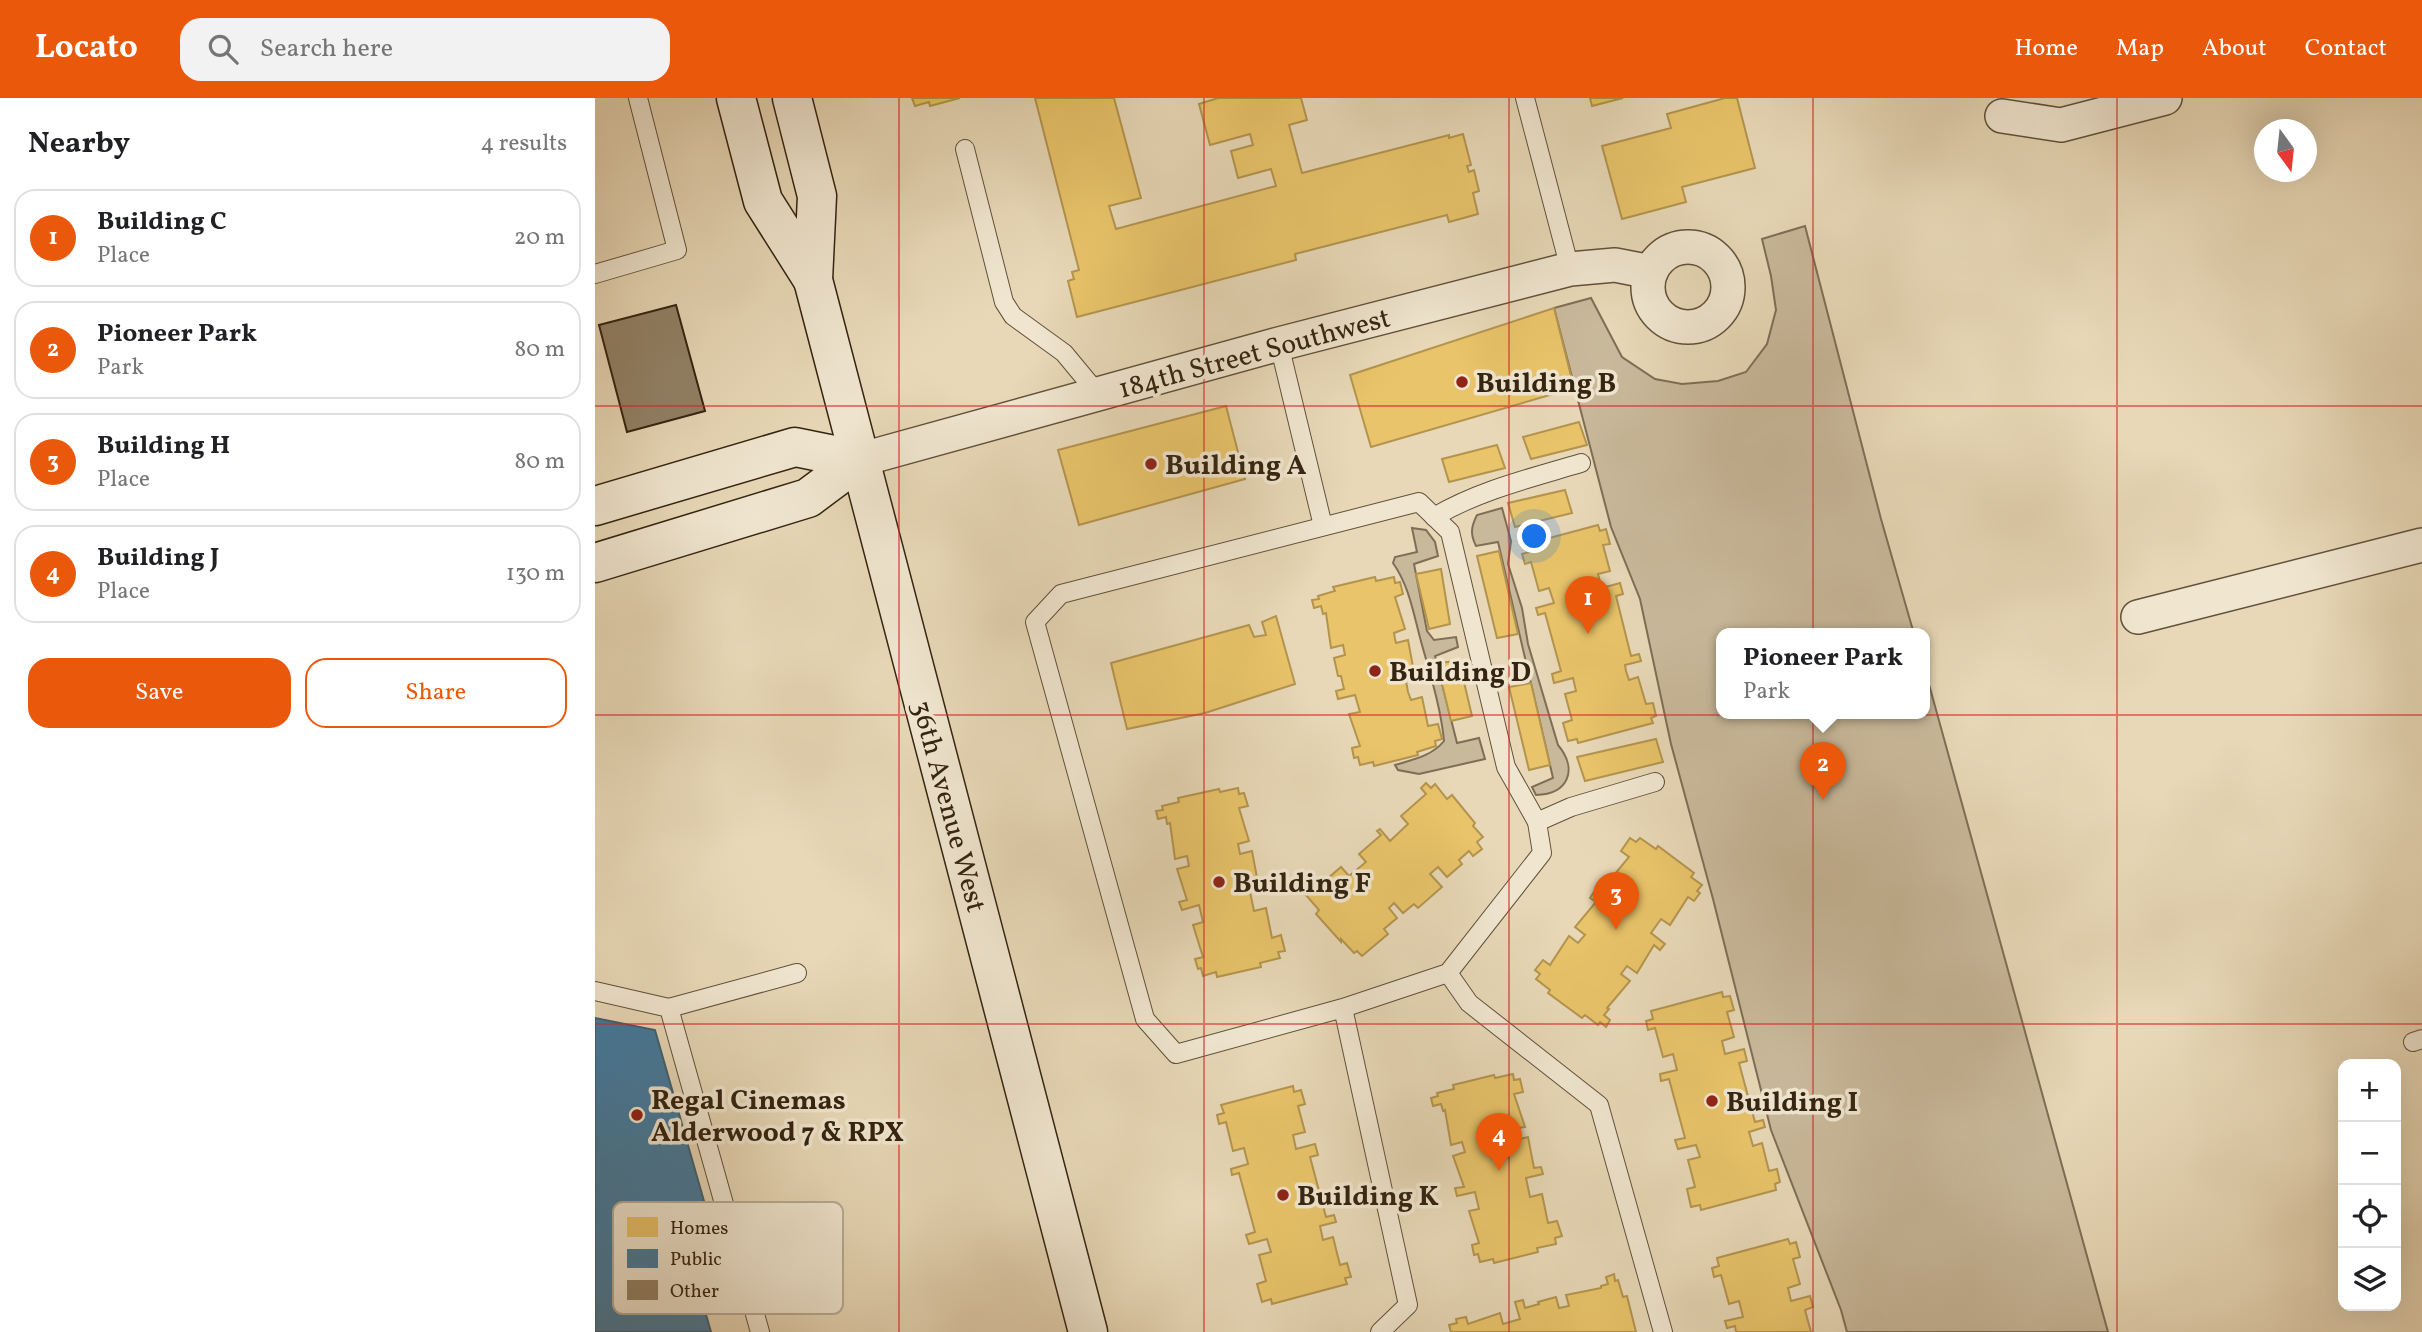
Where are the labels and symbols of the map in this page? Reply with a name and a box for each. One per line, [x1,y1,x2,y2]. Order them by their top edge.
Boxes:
north arrow [2254,119,2317,182]
street label: 184th Street Southwest [1114,299,1395,409]
place label: Building B [1476,365,1616,404]
marker: Building B [1454,374,1470,390]
place label: Building A [1165,447,1307,486]
marker: Building A [1143,456,1159,472]
your location [1517,519,1551,553]
pin: 1 [1565,576,1611,634]
place label: Building D [1389,654,1531,693]
marker: Building D [1367,663,1383,679]
street label: 36th Avenue West [901,696,995,917]
pin: 2 [1800,742,1846,800]
place label: Building F [1233,865,1371,904]
pin: 3 [1593,872,1639,930]
marker: Building F [1211,874,1227,890]
place label: Regal Cinemas Alderwood 7 & RPX [651,1082,904,1153]
place label: Building I [1726,1084,1858,1123]
marker: Building I [1704,1093,1720,1109]
marker: Regal Cinemas Alderwood 7 & RPX [629,1107,645,1123]
pin: 4 [1476,1113,1522,1171]
place label: Building K [1297,1178,1439,1217]
marker: Building K [1275,1187,1291,1203]
legend [613,1202,843,1314]
text: Homes [670,1216,728,1242]
text: Public [670,1247,722,1273]
text: Other [670,1279,719,1305]

